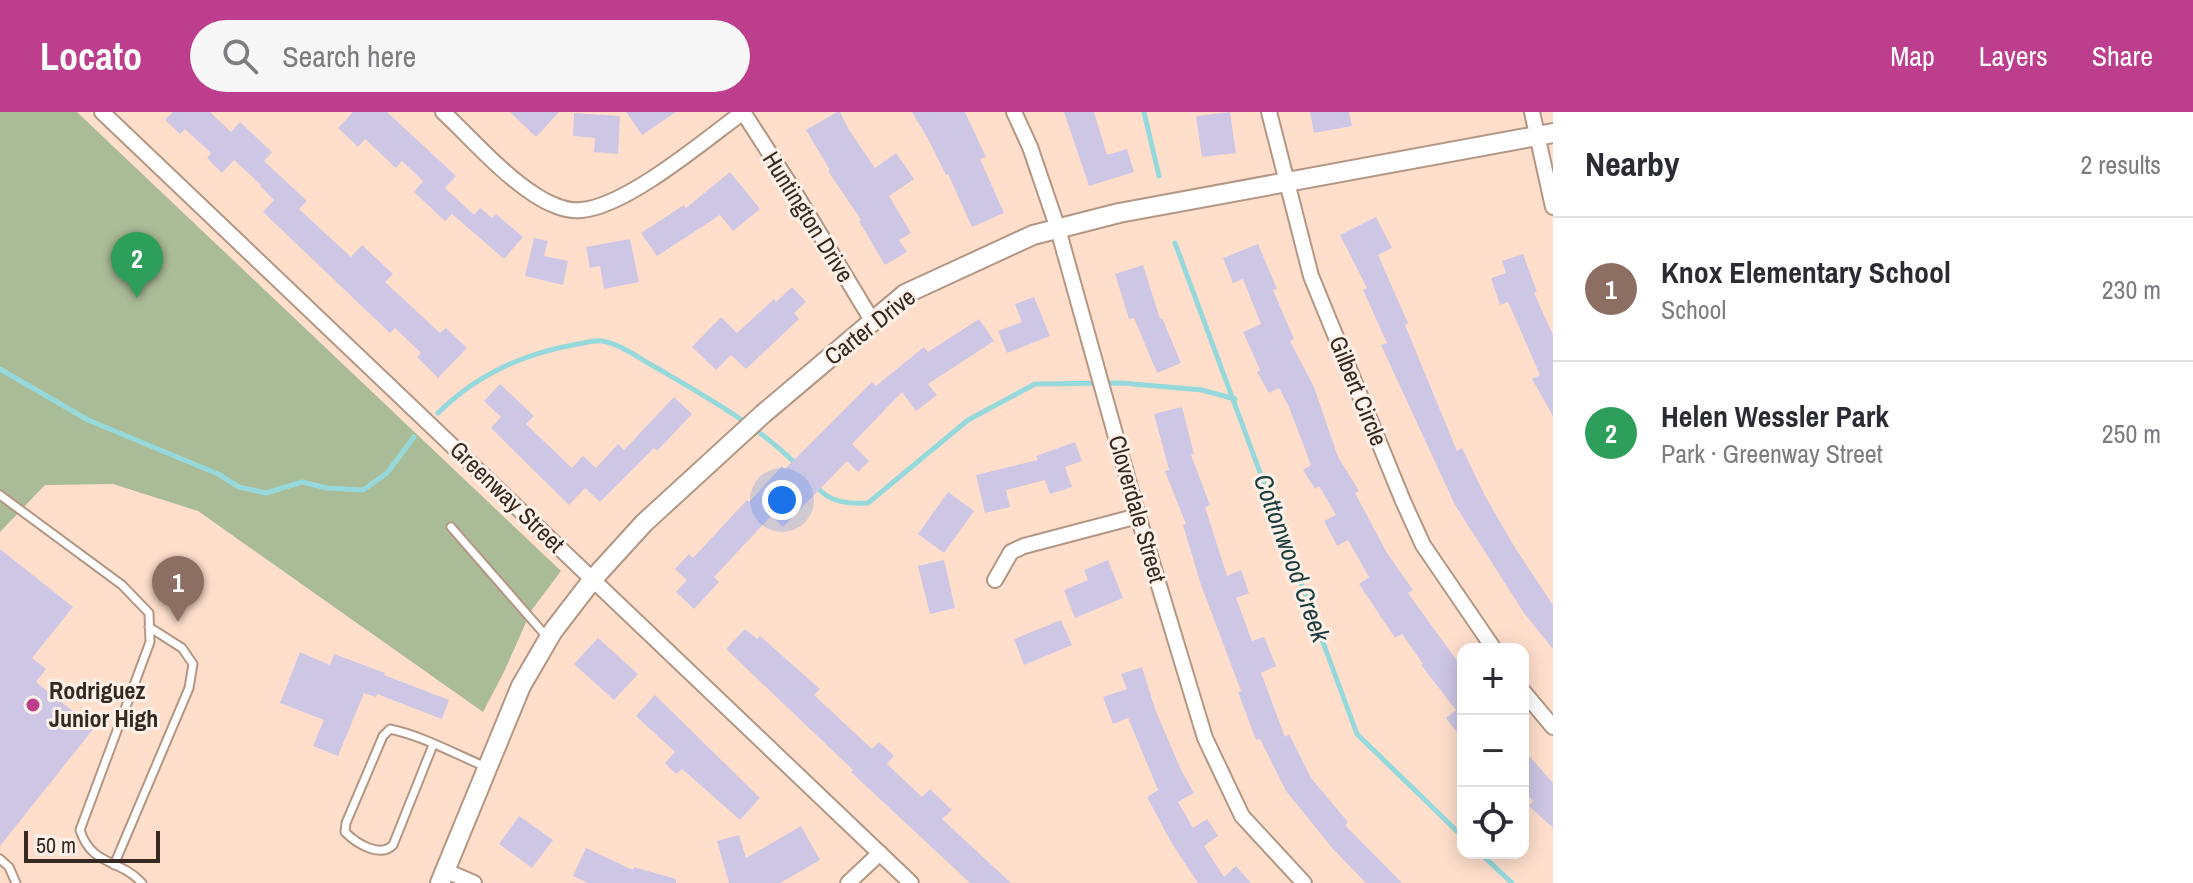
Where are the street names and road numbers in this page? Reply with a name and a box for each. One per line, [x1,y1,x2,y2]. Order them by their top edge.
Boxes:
street label: Huntington Drive [756,145,862,288]
street label: Carter Drive [817,281,921,372]
street label: Gilbert Circle [1322,331,1395,450]
street label: Cloverdale Street [1102,431,1174,587]
street label: Greenway Street [443,433,572,559]

